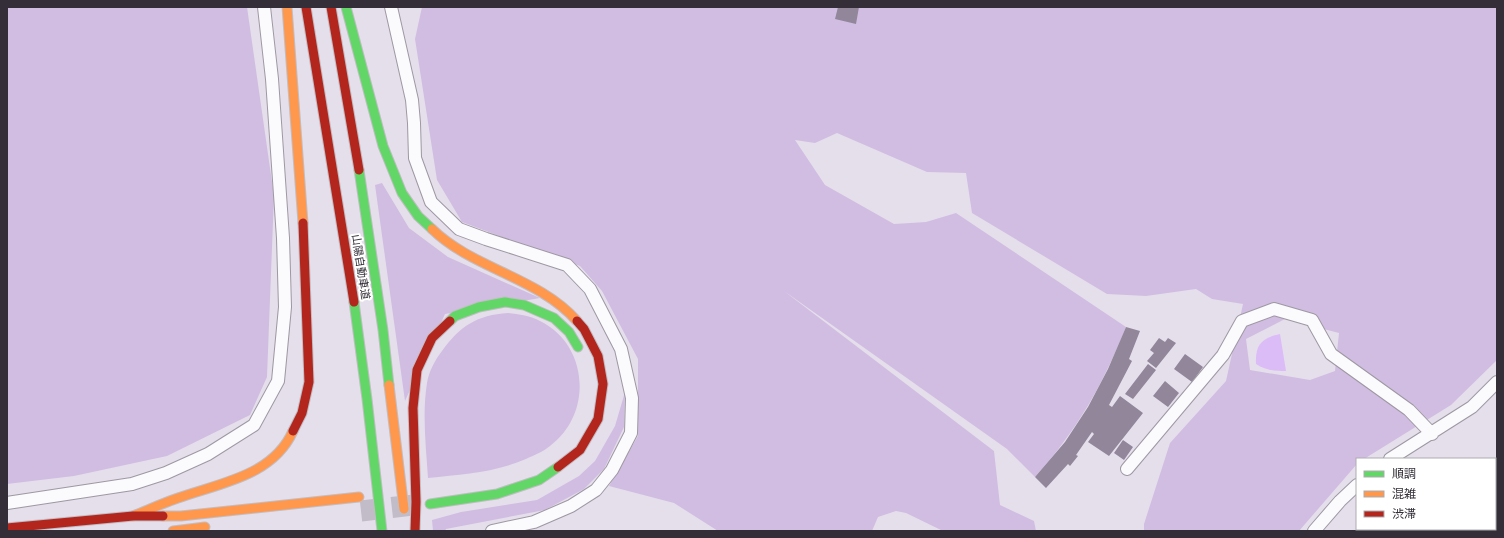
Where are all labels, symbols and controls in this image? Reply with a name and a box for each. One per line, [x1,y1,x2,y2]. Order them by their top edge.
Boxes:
street label: 山陽自動車道 [349,233,373,301]
legend [1356,458,1496,530]
text: 順調 [1392,466,1416,481]
text: 混雑 [1392,486,1416,501]
text: 渋滞 [1392,506,1416,521]

